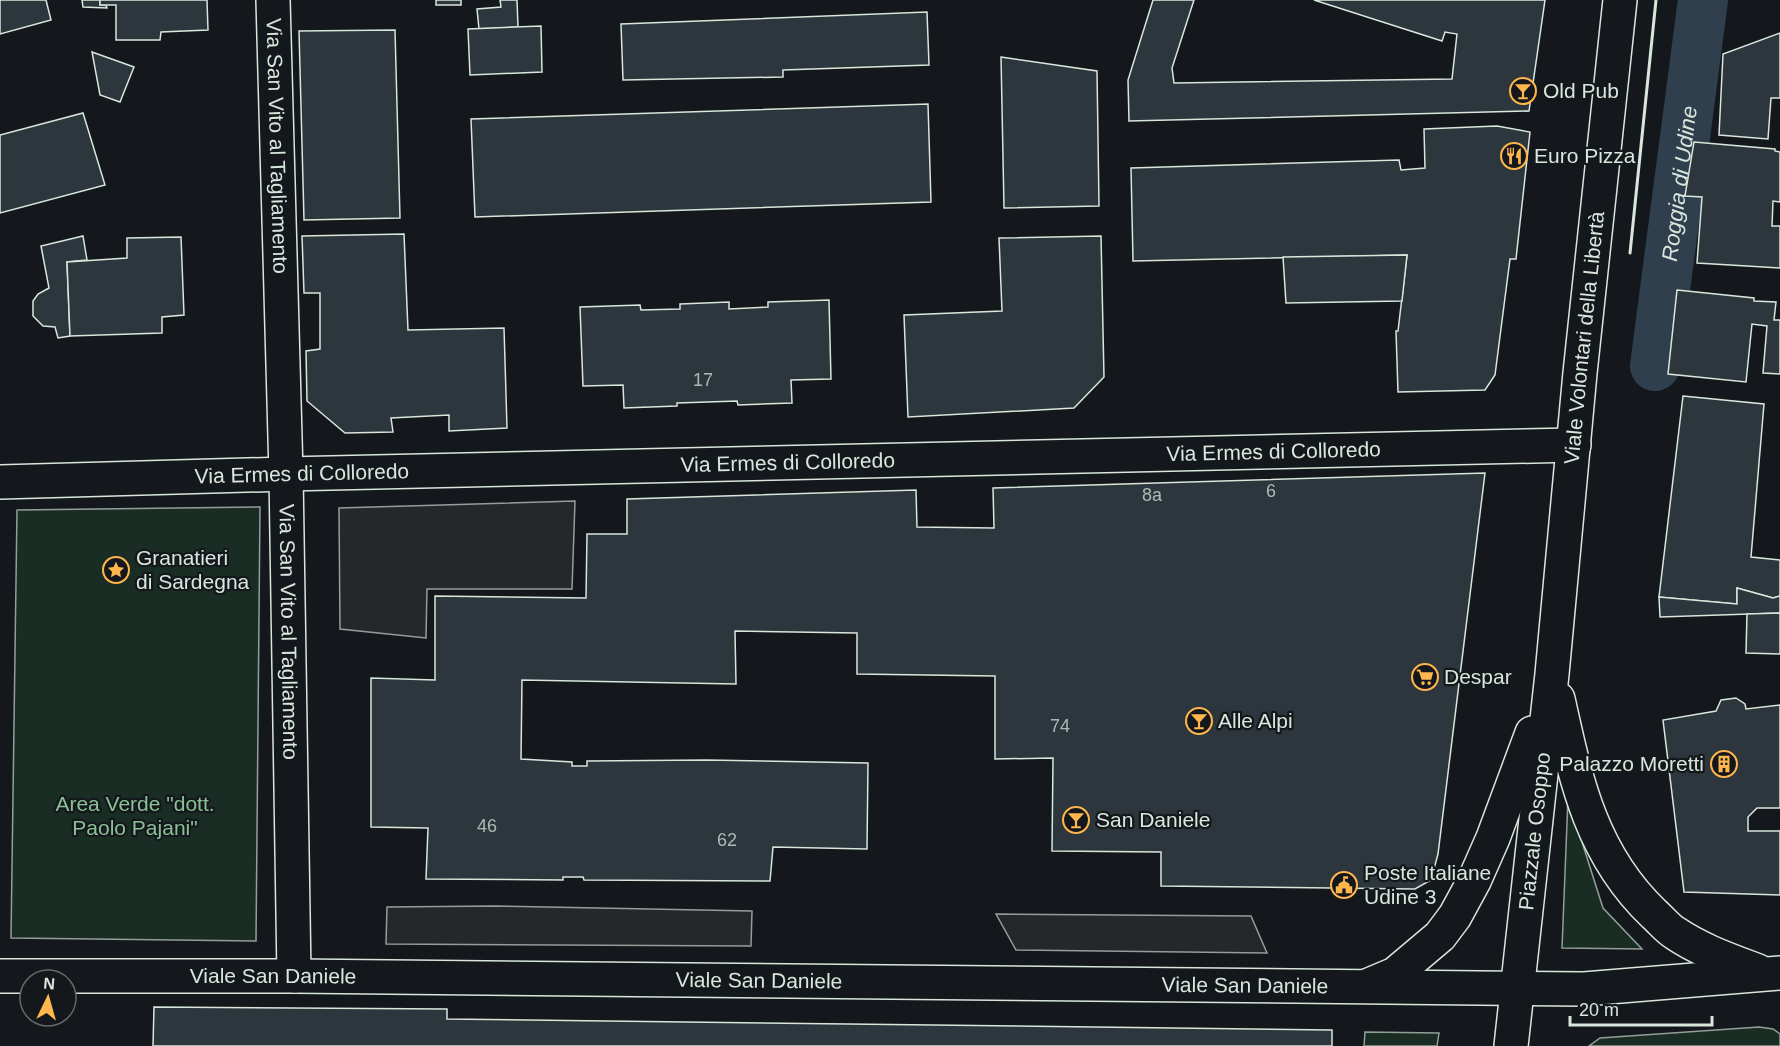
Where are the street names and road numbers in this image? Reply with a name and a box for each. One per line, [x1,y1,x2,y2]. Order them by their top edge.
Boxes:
street label: Via San Vito al Tagliamento [262,18,293,274]
street label: Viale Volontari della Libertà [1560,210,1608,465]
street label: Via Ermes di Colloredo [1166,437,1381,465]
street label: Via Ermes di Colloredo [680,448,895,476]
street label: Via Ermes di Colloredo [194,459,409,488]
street label: Via San Vito al Tagliamento [275,504,303,760]
street label: Piazzale Osoppo [1514,751,1554,911]
street label: Viale San Daniele [190,964,356,988]
street label: Viale San Daniele [676,968,842,993]
street label: Viale San Daniele [1161,973,1328,997]

